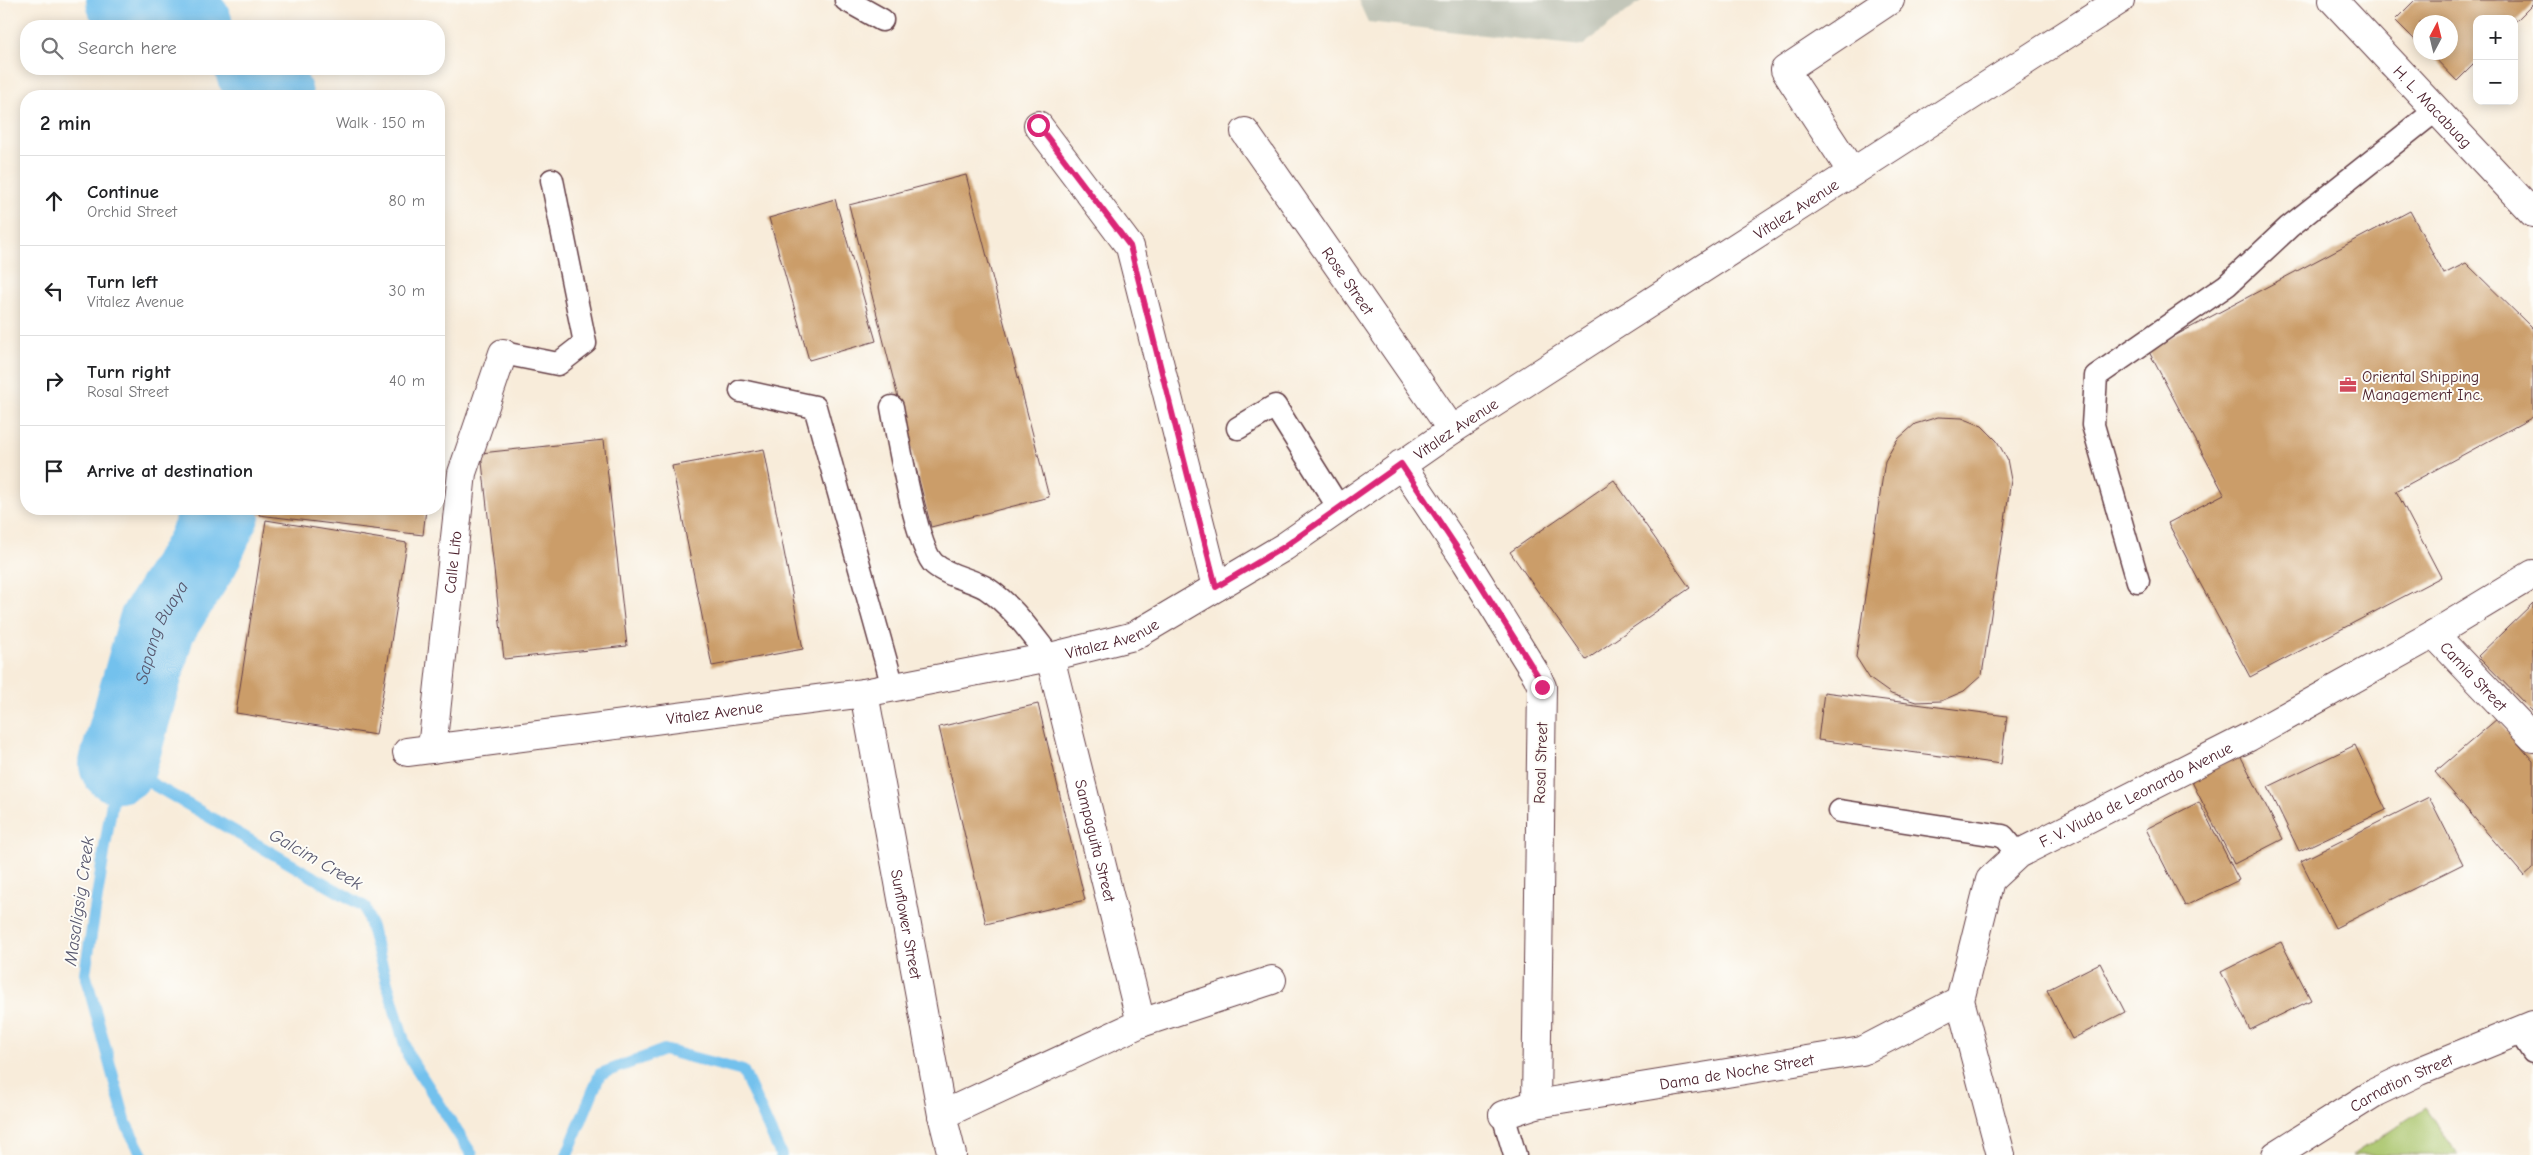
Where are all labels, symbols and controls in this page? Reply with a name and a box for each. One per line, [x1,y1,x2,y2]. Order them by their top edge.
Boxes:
north arrow [2413,15,2458,60]
map controls [2473,15,2518,105]
button: + [2473,15,2518,60]
search box [20,20,445,75]
icon: search [38,34,66,62]
text: Search here [78,37,177,59]
button: − [2473,60,2518,105]
street label: H. L. Macabuag [2389,62,2475,152]
text: 2 min [40,111,91,135]
text: Walk · 150 m [336,114,425,132]
route start [1027,114,1050,137]
street label: Vitalez Avenue [1751,176,1842,243]
text: Continue [87,181,159,203]
icon: ahead [40,187,68,215]
text: 80 m [388,192,425,210]
text: Orchid Street [87,203,177,221]
street label: Rose Street [1318,244,1377,319]
text: Turn left [87,271,158,293]
icon: left [40,277,68,305]
text: 30 m [389,282,425,300]
text: Vitalez Avenue [87,293,184,311]
text: Turn right [87,361,171,383]
icon: right [40,367,68,395]
place label: Oriental Shipping Management Inc. [2362,368,2483,404]
text: 40 m [389,372,425,390]
office icon: Oriental Shipping Management Inc. [2338,375,2358,395]
text: Rosal Street [87,383,168,401]
street label: Vitalez Avenue [1411,395,1502,464]
icon: arrive [40,457,68,485]
text: Arrive at destination [87,460,253,482]
street label: Calle Lito [441,530,466,594]
water label: Sapang Buaya [131,577,193,686]
street label: Vitalez Avenue [1064,615,1162,663]
street label: Camia Street [2436,638,2511,715]
route end [1531,676,1554,699]
street label: Vitalez Avenue [665,698,764,728]
street label: Rosal Street [1531,722,1551,804]
street label: F. V. Viuda de Leonardo Avenue [2037,739,2235,852]
street label: Sampaguita Street [1071,778,1119,904]
water label: Galcim Creek [265,824,366,895]
water label: Masaligsig Creek [60,835,99,968]
street label: Sunflower Street [887,868,925,981]
street label: Carnation Street [2347,1050,2456,1116]
street label: Dama de Noche Street [1658,1051,1816,1094]

